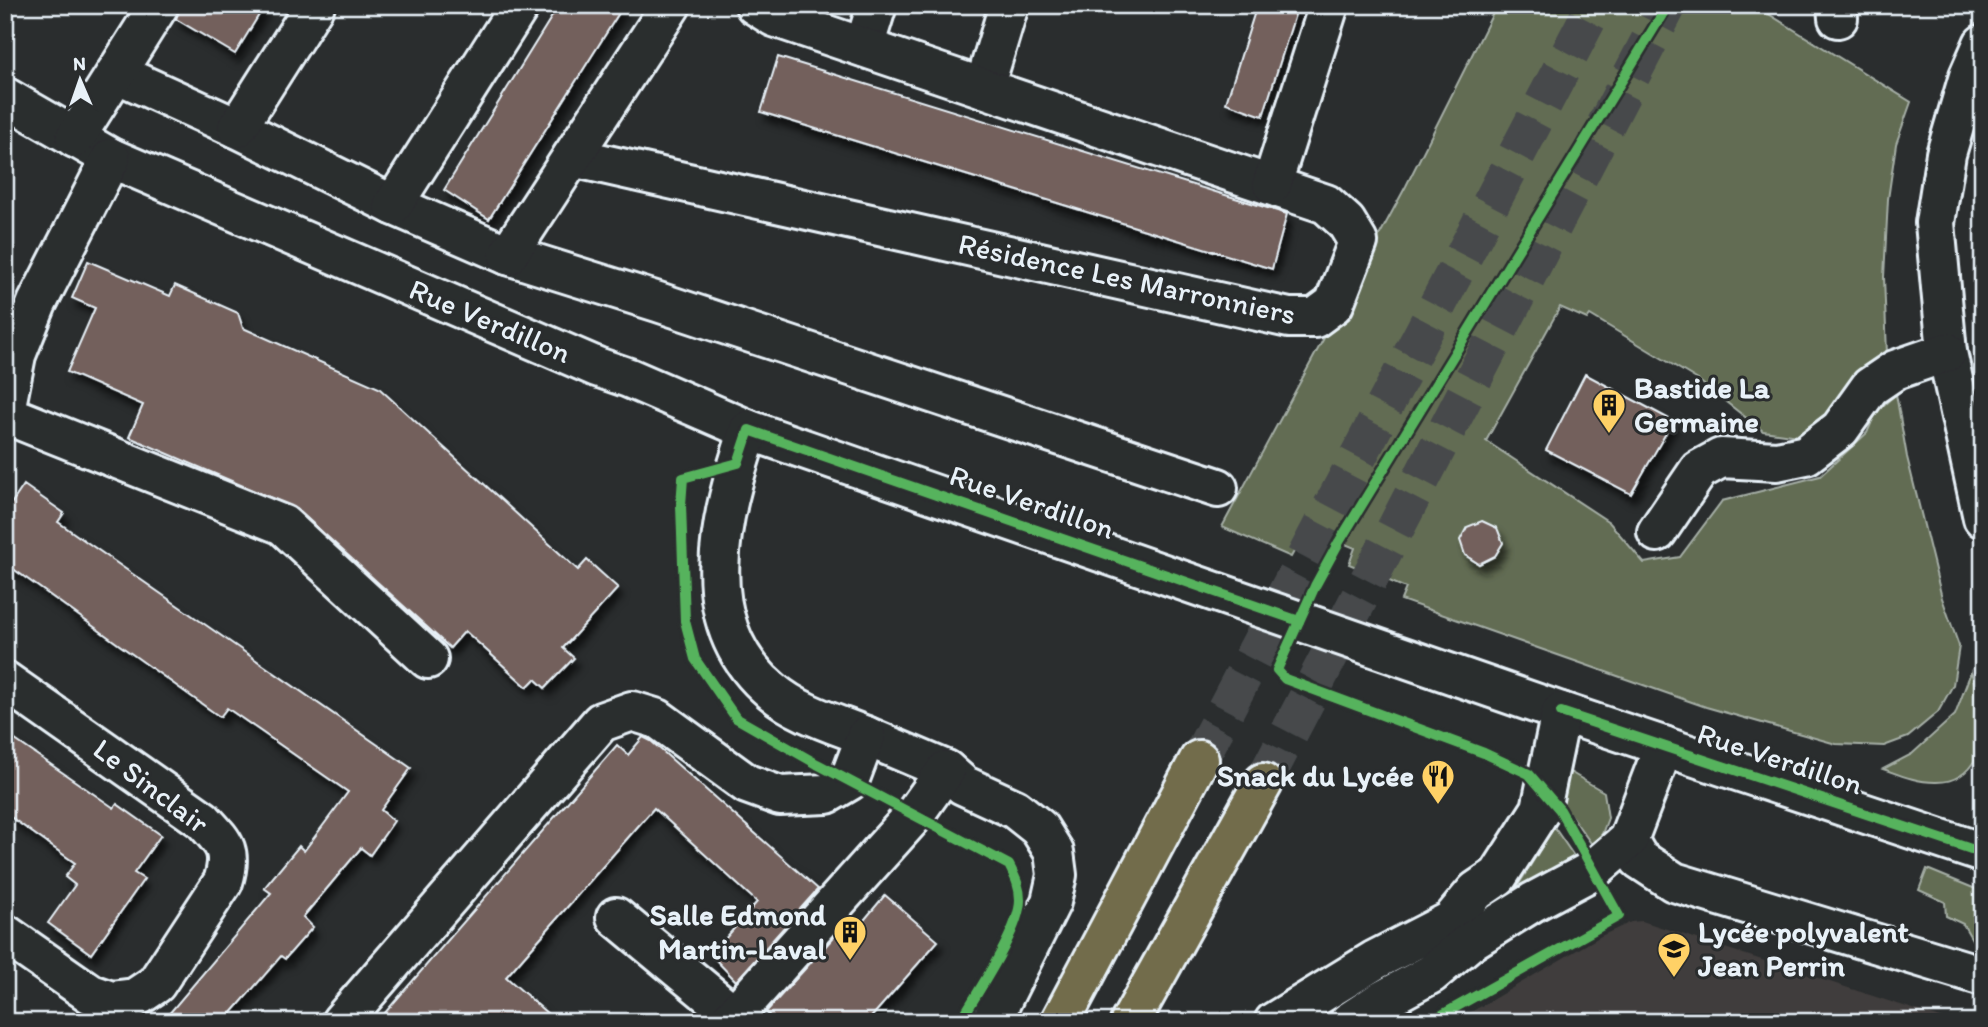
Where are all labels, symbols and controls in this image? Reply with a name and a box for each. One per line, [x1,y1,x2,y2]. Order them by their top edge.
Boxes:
north arrow [46,46,116,116]
text: N [73,52,86,75]
street label: Résidence Les Marronniers [955,225,1299,332]
street label: Rue Verdillon [404,270,576,371]
place label: Bastide La Germaine [1634,369,1770,440]
building icon: Bastide La Germaine [1590,386,1628,435]
street label: Rue Verdillon [945,456,1119,547]
street label: Rue Verdillon [1693,714,1868,803]
street label: Le Sinclair [86,730,216,841]
place label: Snack du Lycée [1217,757,1414,794]
restaurant icon: Snack du Lycée [1419,757,1457,806]
place label: Salle Edmond Martin-Laval [650,896,827,967]
building icon: Salle Edmond Martin-Laval [831,913,869,962]
place label: Lycée polyvalent Jean Perrin [1697,913,1909,984]
school or university icon: Lycée polyvalent Jean Perrin [1655,930,1693,979]

